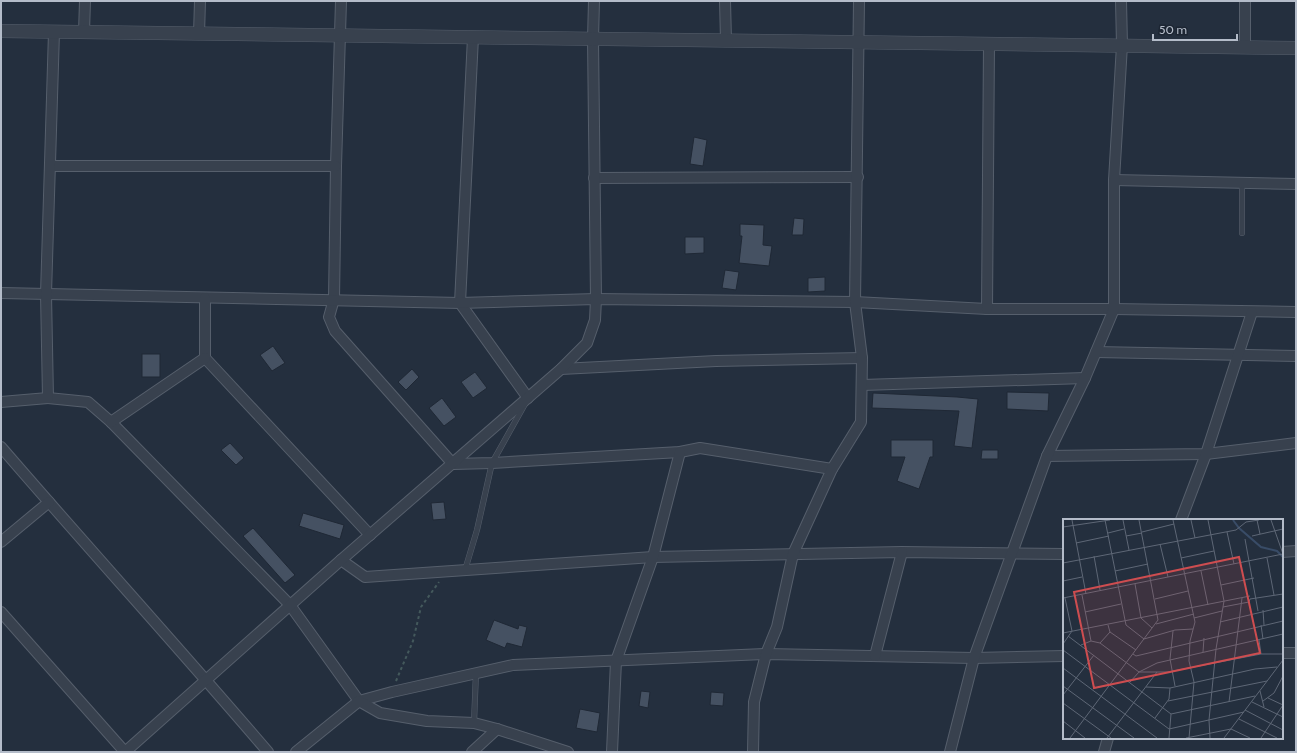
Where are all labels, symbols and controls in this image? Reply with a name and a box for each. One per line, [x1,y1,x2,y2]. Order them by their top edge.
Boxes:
scale bar [1153,16,1237,42]
text: 50 m [1159,22,1187,37]
inset map [1063,519,1283,739]

